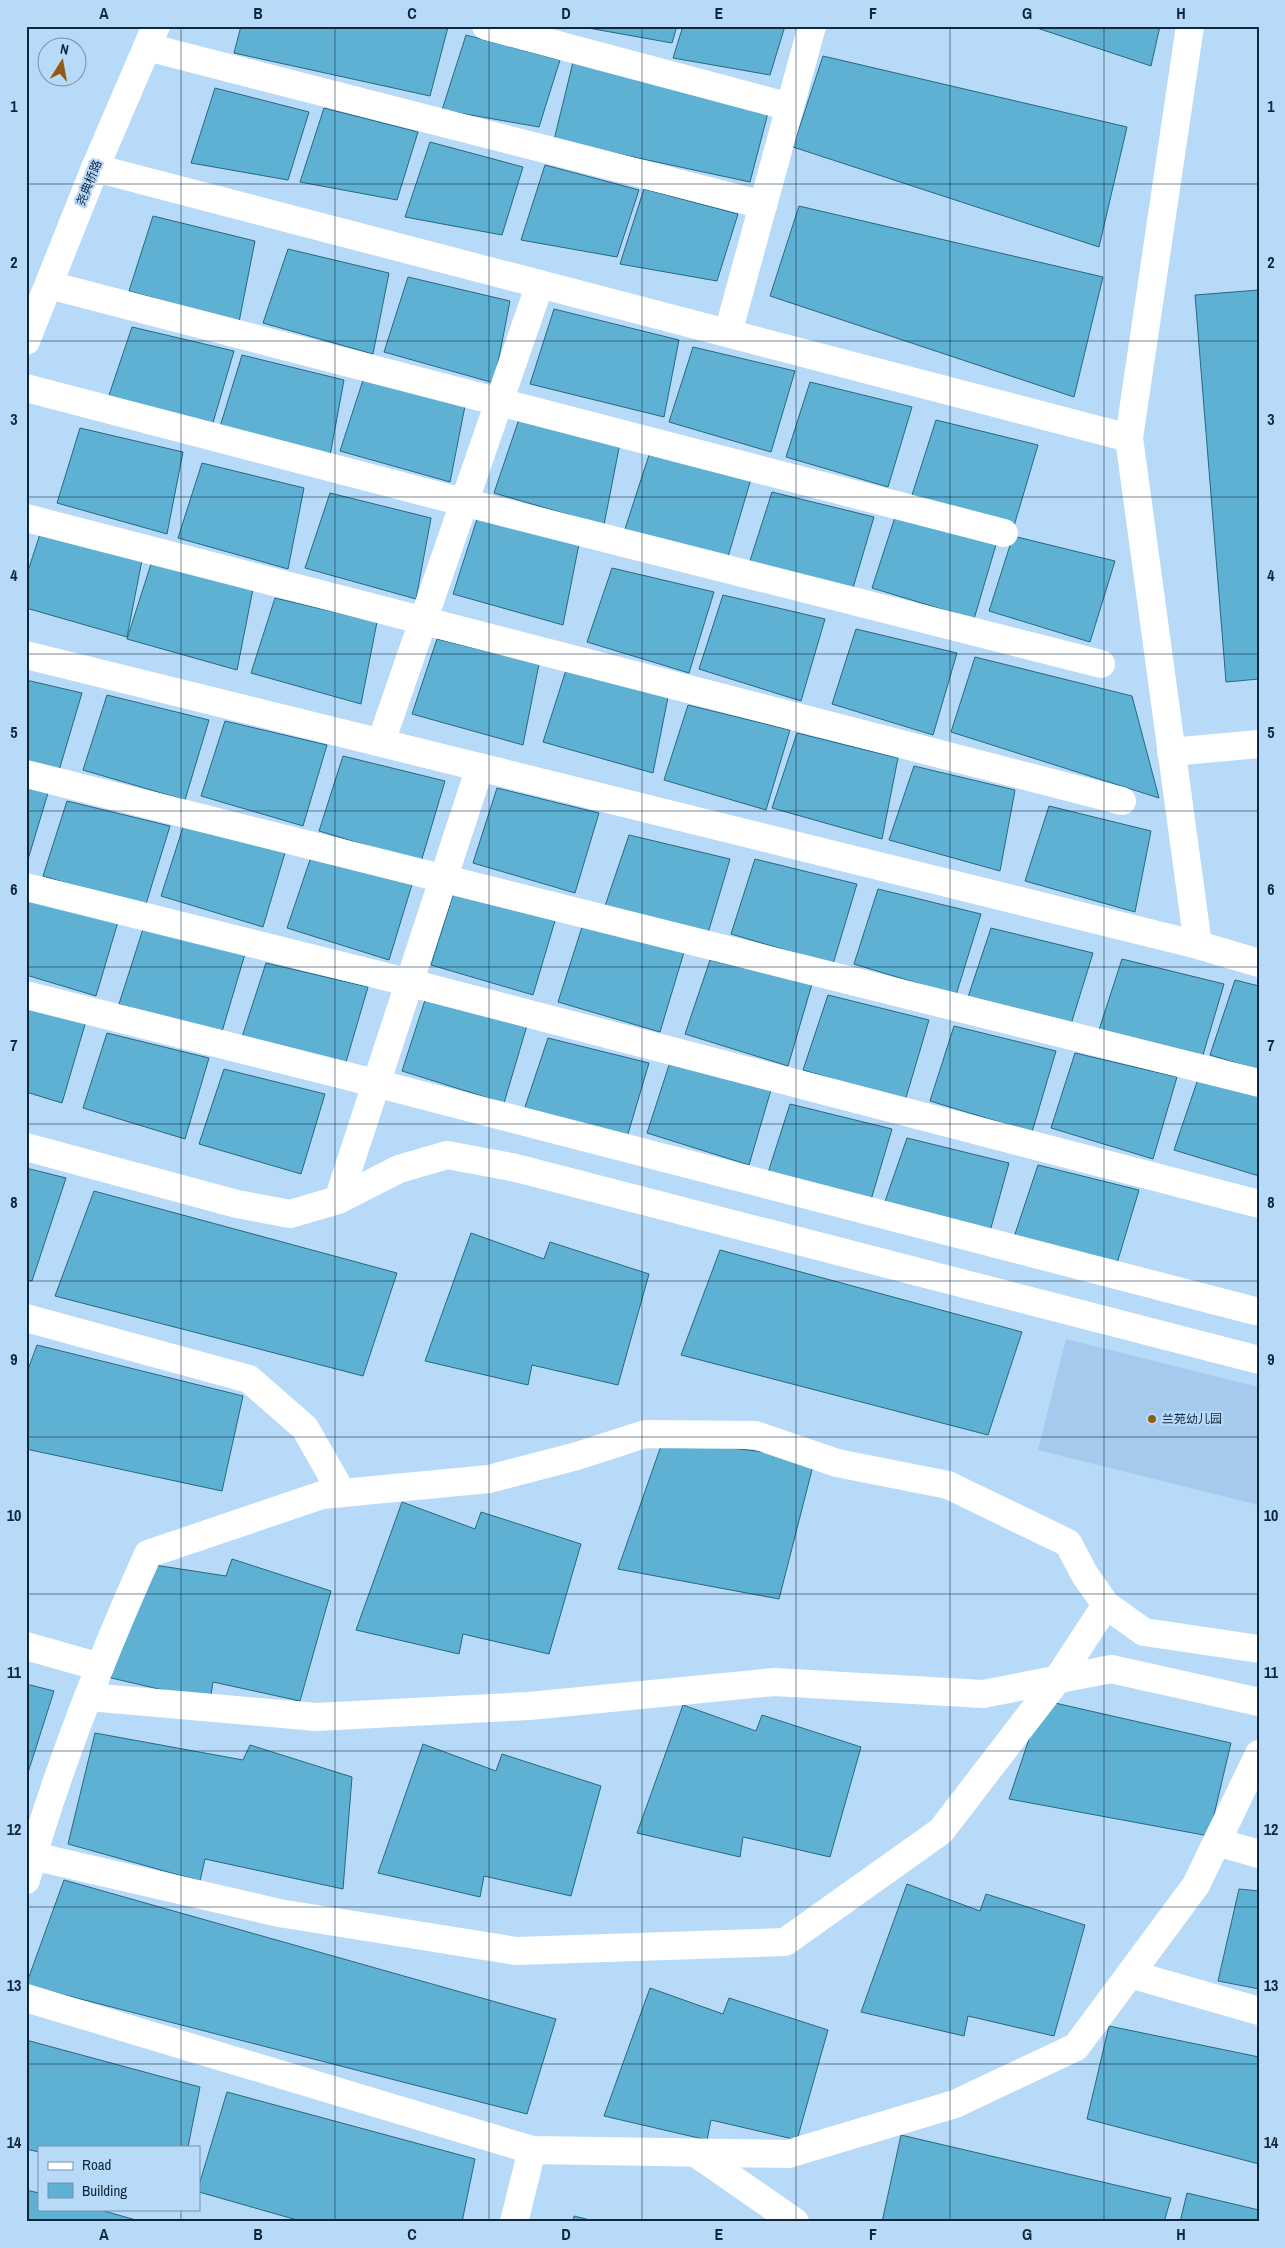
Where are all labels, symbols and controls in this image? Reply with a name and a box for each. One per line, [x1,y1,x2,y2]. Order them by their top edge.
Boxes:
text: A [99,2,109,24]
text: B [253,2,263,24]
text: C [407,2,417,24]
text: D [561,2,571,24]
text: E [715,2,724,24]
text: F [869,2,877,24]
text: G [1022,2,1032,24]
text: H [1176,2,1186,24]
north arrow [38,38,88,88]
text: N [59,40,70,59]
text: 1 [10,95,18,117]
text: 1 [1267,95,1275,117]
street label: 尧典桥路 [73,158,105,208]
text: 2 [10,251,18,273]
text: 2 [1267,251,1275,273]
text: 3 [10,408,18,430]
text: 3 [1267,408,1275,430]
text: 4 [10,564,18,586]
text: 4 [1267,564,1275,586]
text: 5 [10,721,18,743]
text: 5 [1267,721,1275,743]
text: 6 [10,878,18,900]
text: 6 [1267,878,1275,900]
text: 7 [10,1034,18,1056]
text: 7 [1267,1034,1275,1056]
text: 8 [10,1191,18,1213]
text: 8 [1267,1191,1275,1213]
text: 9 [10,1348,18,1370]
text: 9 [1267,1348,1275,1370]
place label: 兰苑幼儿园 [1162,1411,1222,1427]
marker: 兰苑幼儿园 [1146,1413,1158,1425]
text: 10 [7,1504,21,1526]
text: 10 [1264,1504,1278,1526]
text: 11 [7,1661,22,1683]
text: 11 [1264,1661,1279,1683]
text: 12 [7,1818,21,1840]
text: 12 [1264,1818,1278,1840]
text: 13 [7,1974,21,1996]
text: 13 [1264,1974,1278,1996]
text: 14 [7,2131,22,2153]
text: 14 [1264,2131,1279,2153]
legend [38,2146,200,2210]
text: Road [82,2154,111,2175]
text: Building [82,2180,127,2201]
text: A [99,2223,109,2245]
text: B [253,2223,263,2245]
text: C [407,2223,417,2245]
text: D [561,2223,571,2245]
text: E [715,2223,724,2245]
text: F [869,2223,877,2245]
text: G [1022,2223,1032,2245]
text: H [1176,2223,1186,2245]

